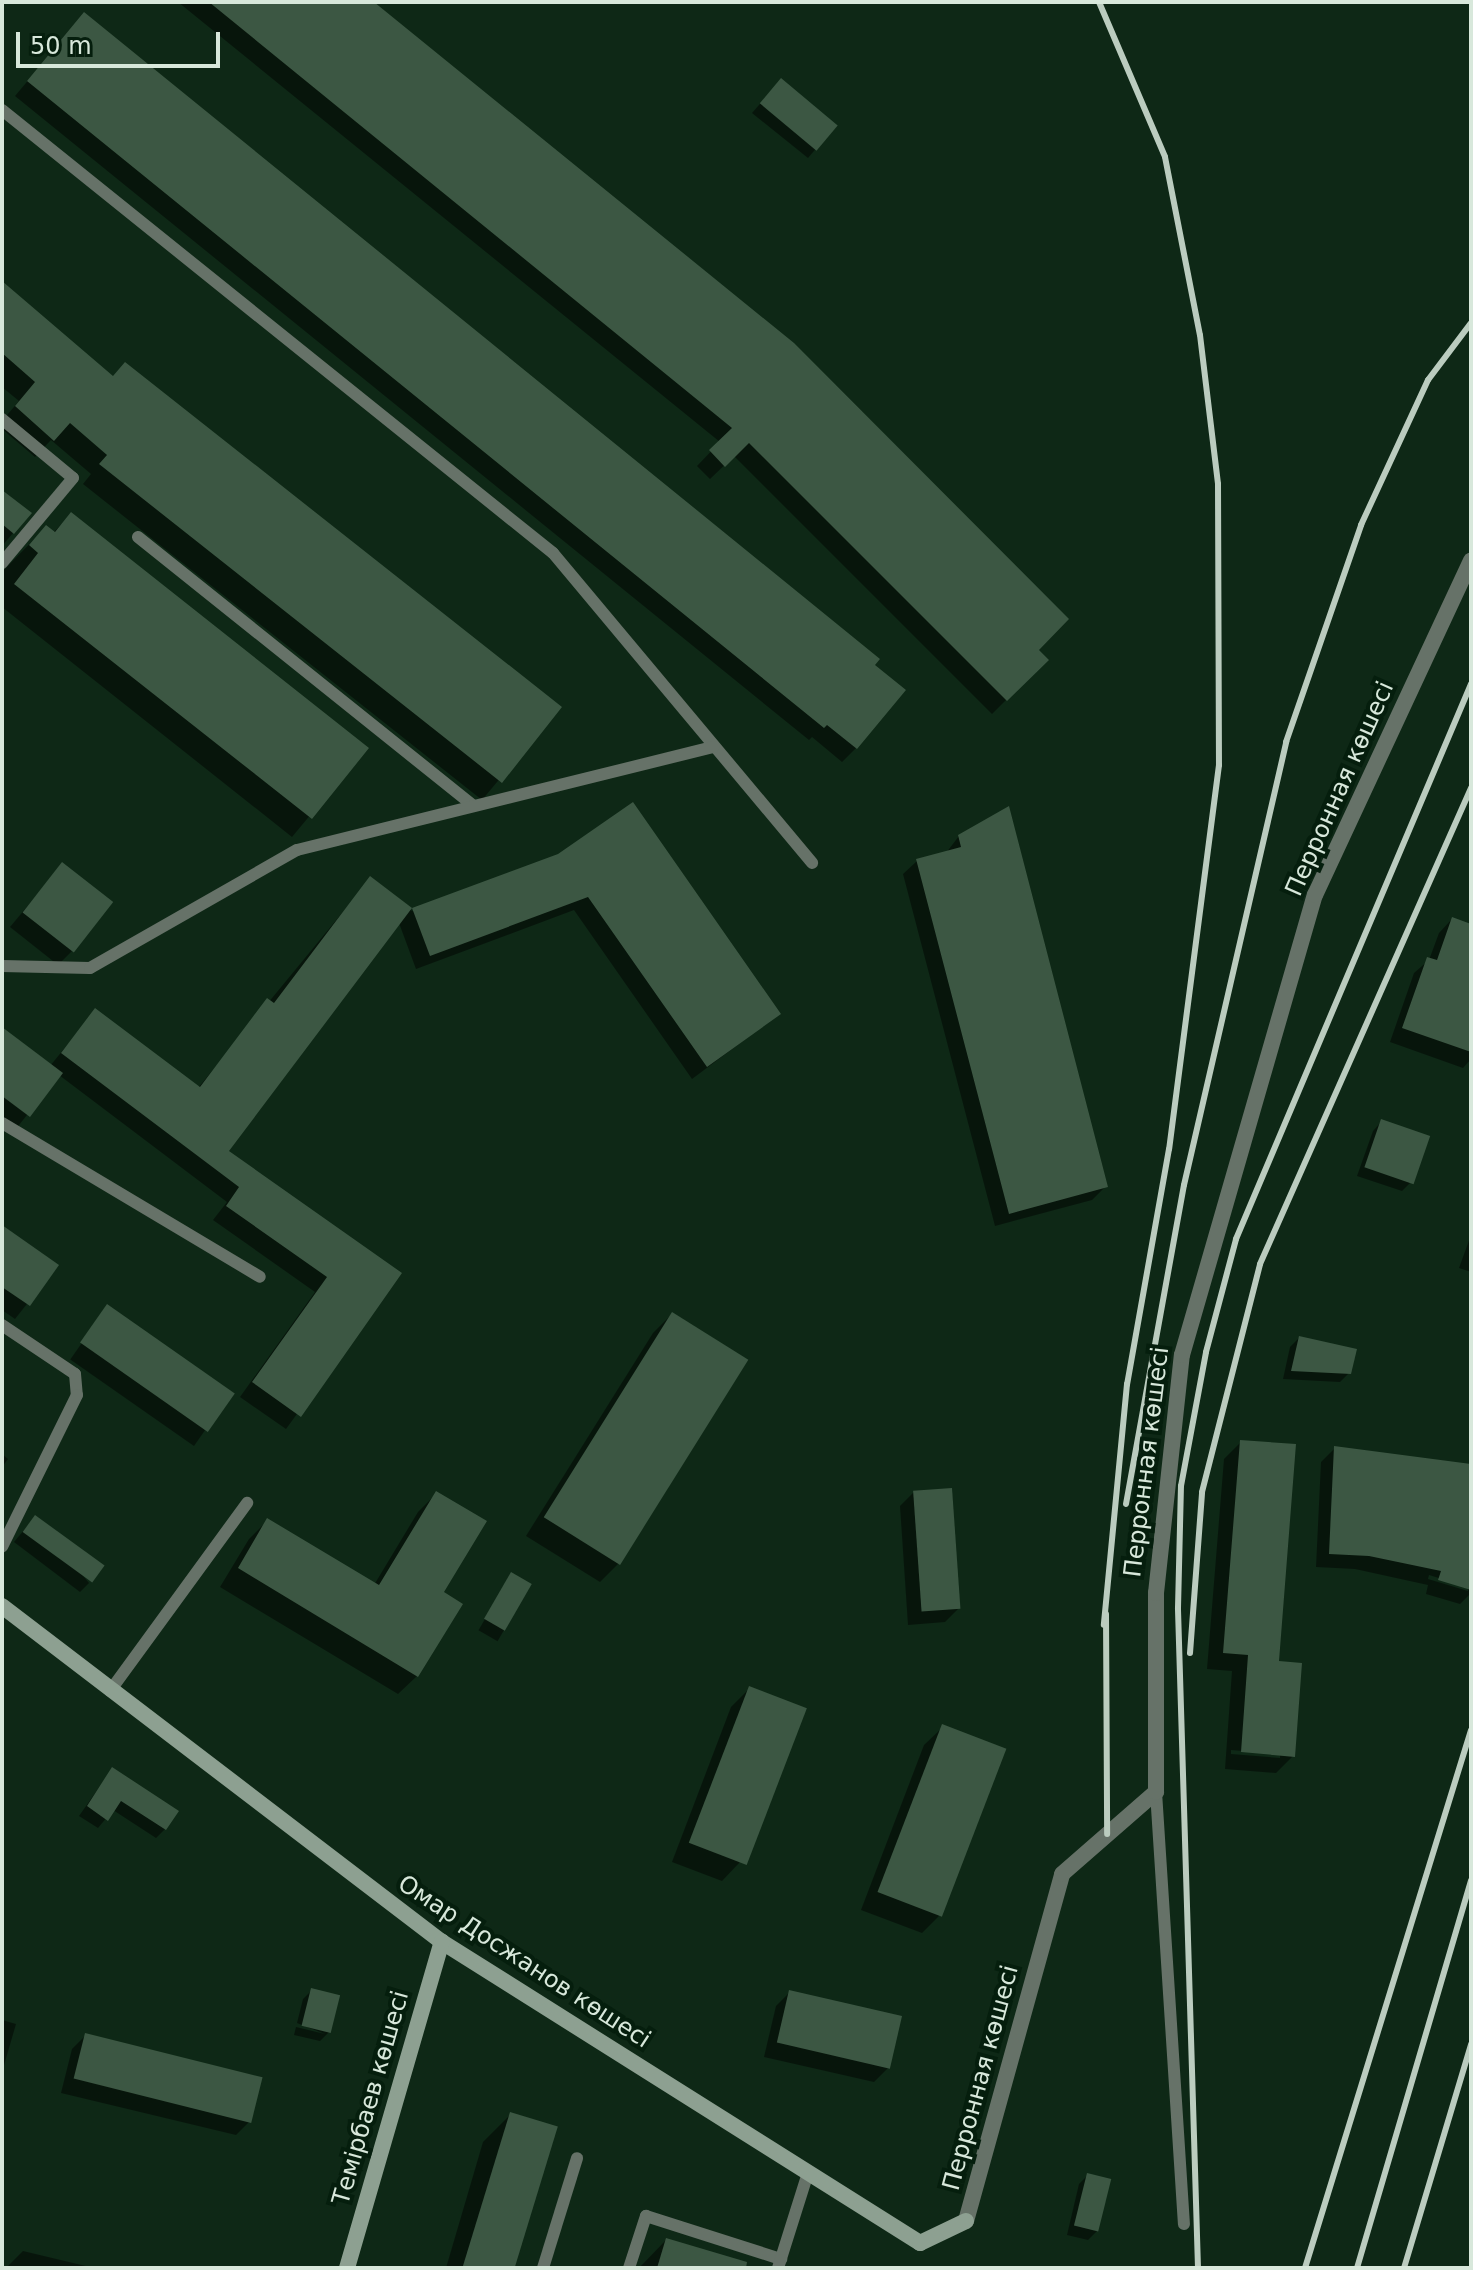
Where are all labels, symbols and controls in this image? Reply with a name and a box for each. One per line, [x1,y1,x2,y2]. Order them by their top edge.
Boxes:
scale bar [20,16,224,66]
text: 50 m [30,32,92,60]
street label: Перронная көшесі [1280,677,1400,901]
street label: Перронная көшесі [1119,1345,1175,1579]
street label: Омар Досжанов көшесі [392,1869,656,2055]
street label: Перронная көшесі [937,1962,1025,2194]
street label: Темірбаев көшесі [327,1988,415,2208]

